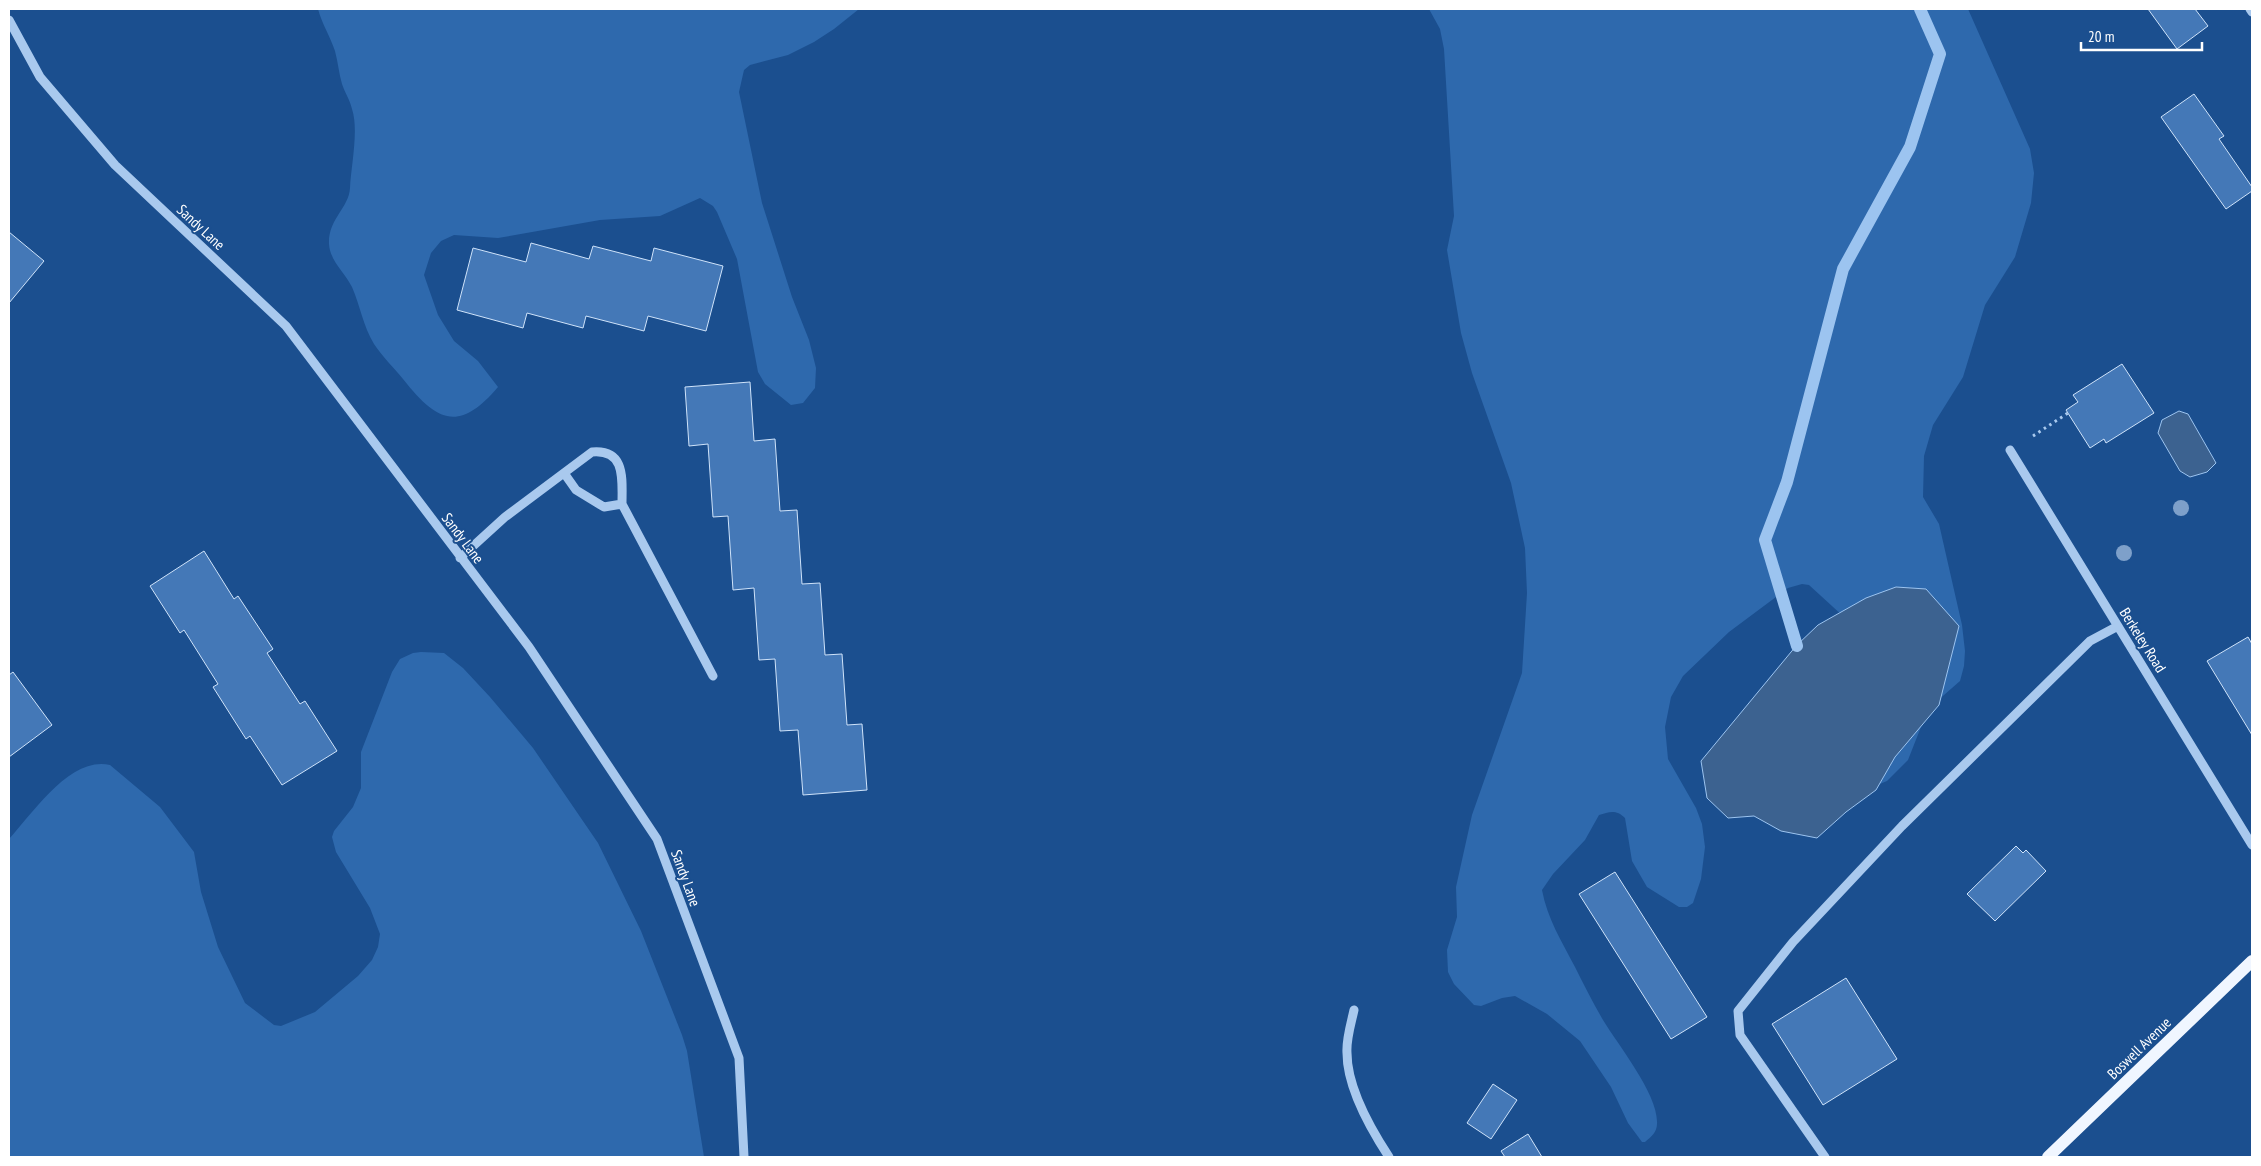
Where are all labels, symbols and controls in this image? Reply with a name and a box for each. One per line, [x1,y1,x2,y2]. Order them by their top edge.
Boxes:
scale bar [2081,20,2202,52]
text: 20 m [2088,27,2114,46]
street label: Sandy Lane [173,200,229,254]
street label: Sandy Lane [438,509,488,567]
street label: Berkeley Road [2116,604,2170,676]
street label: Sandy Lane [667,847,705,909]
street label: Boswell Avenue [2103,1013,2175,1083]

